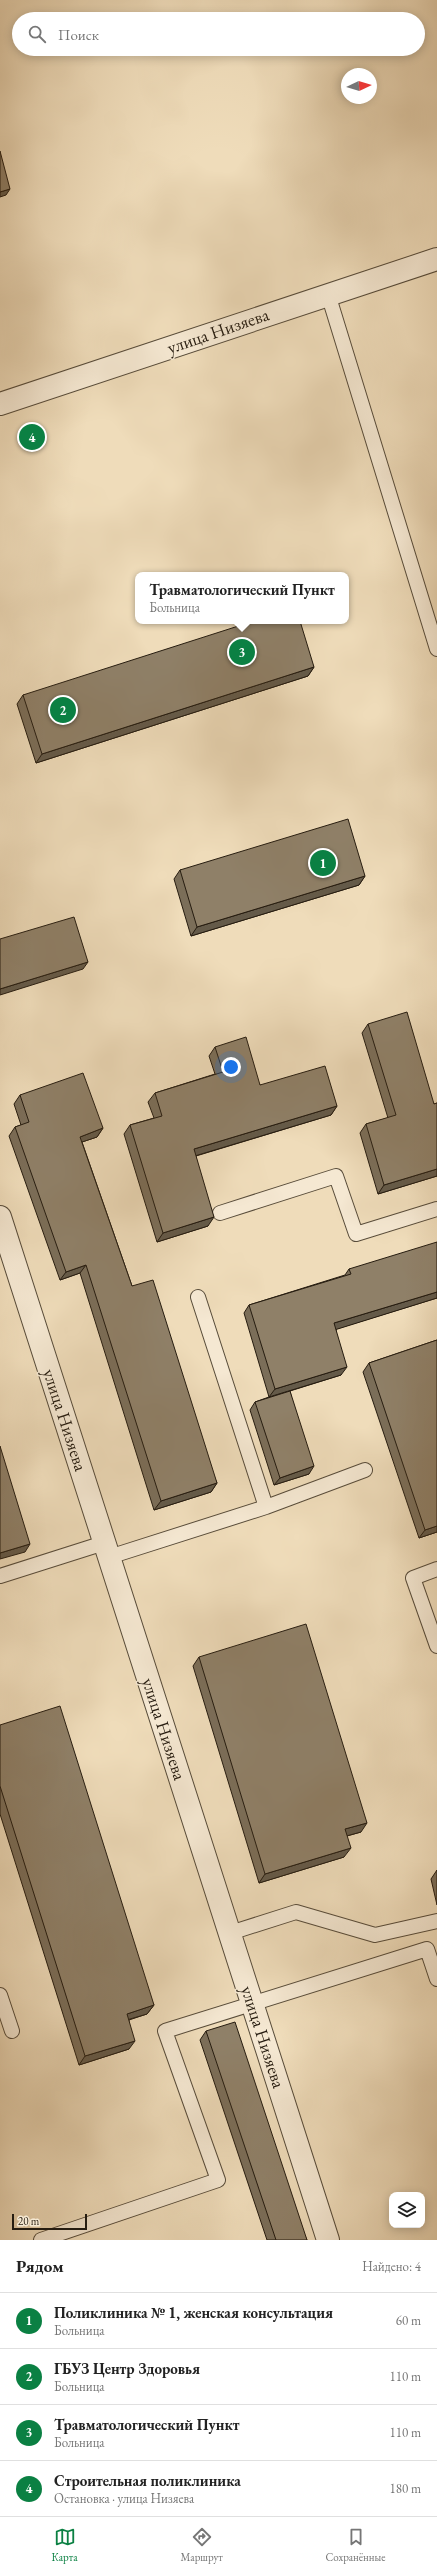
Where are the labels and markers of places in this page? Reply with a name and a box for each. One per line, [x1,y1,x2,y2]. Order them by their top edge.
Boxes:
pin: 4 [19,422,45,452]
pin: 3 [229,637,255,667]
pin: 2 [50,695,76,725]
pin: 1 [310,848,336,878]

